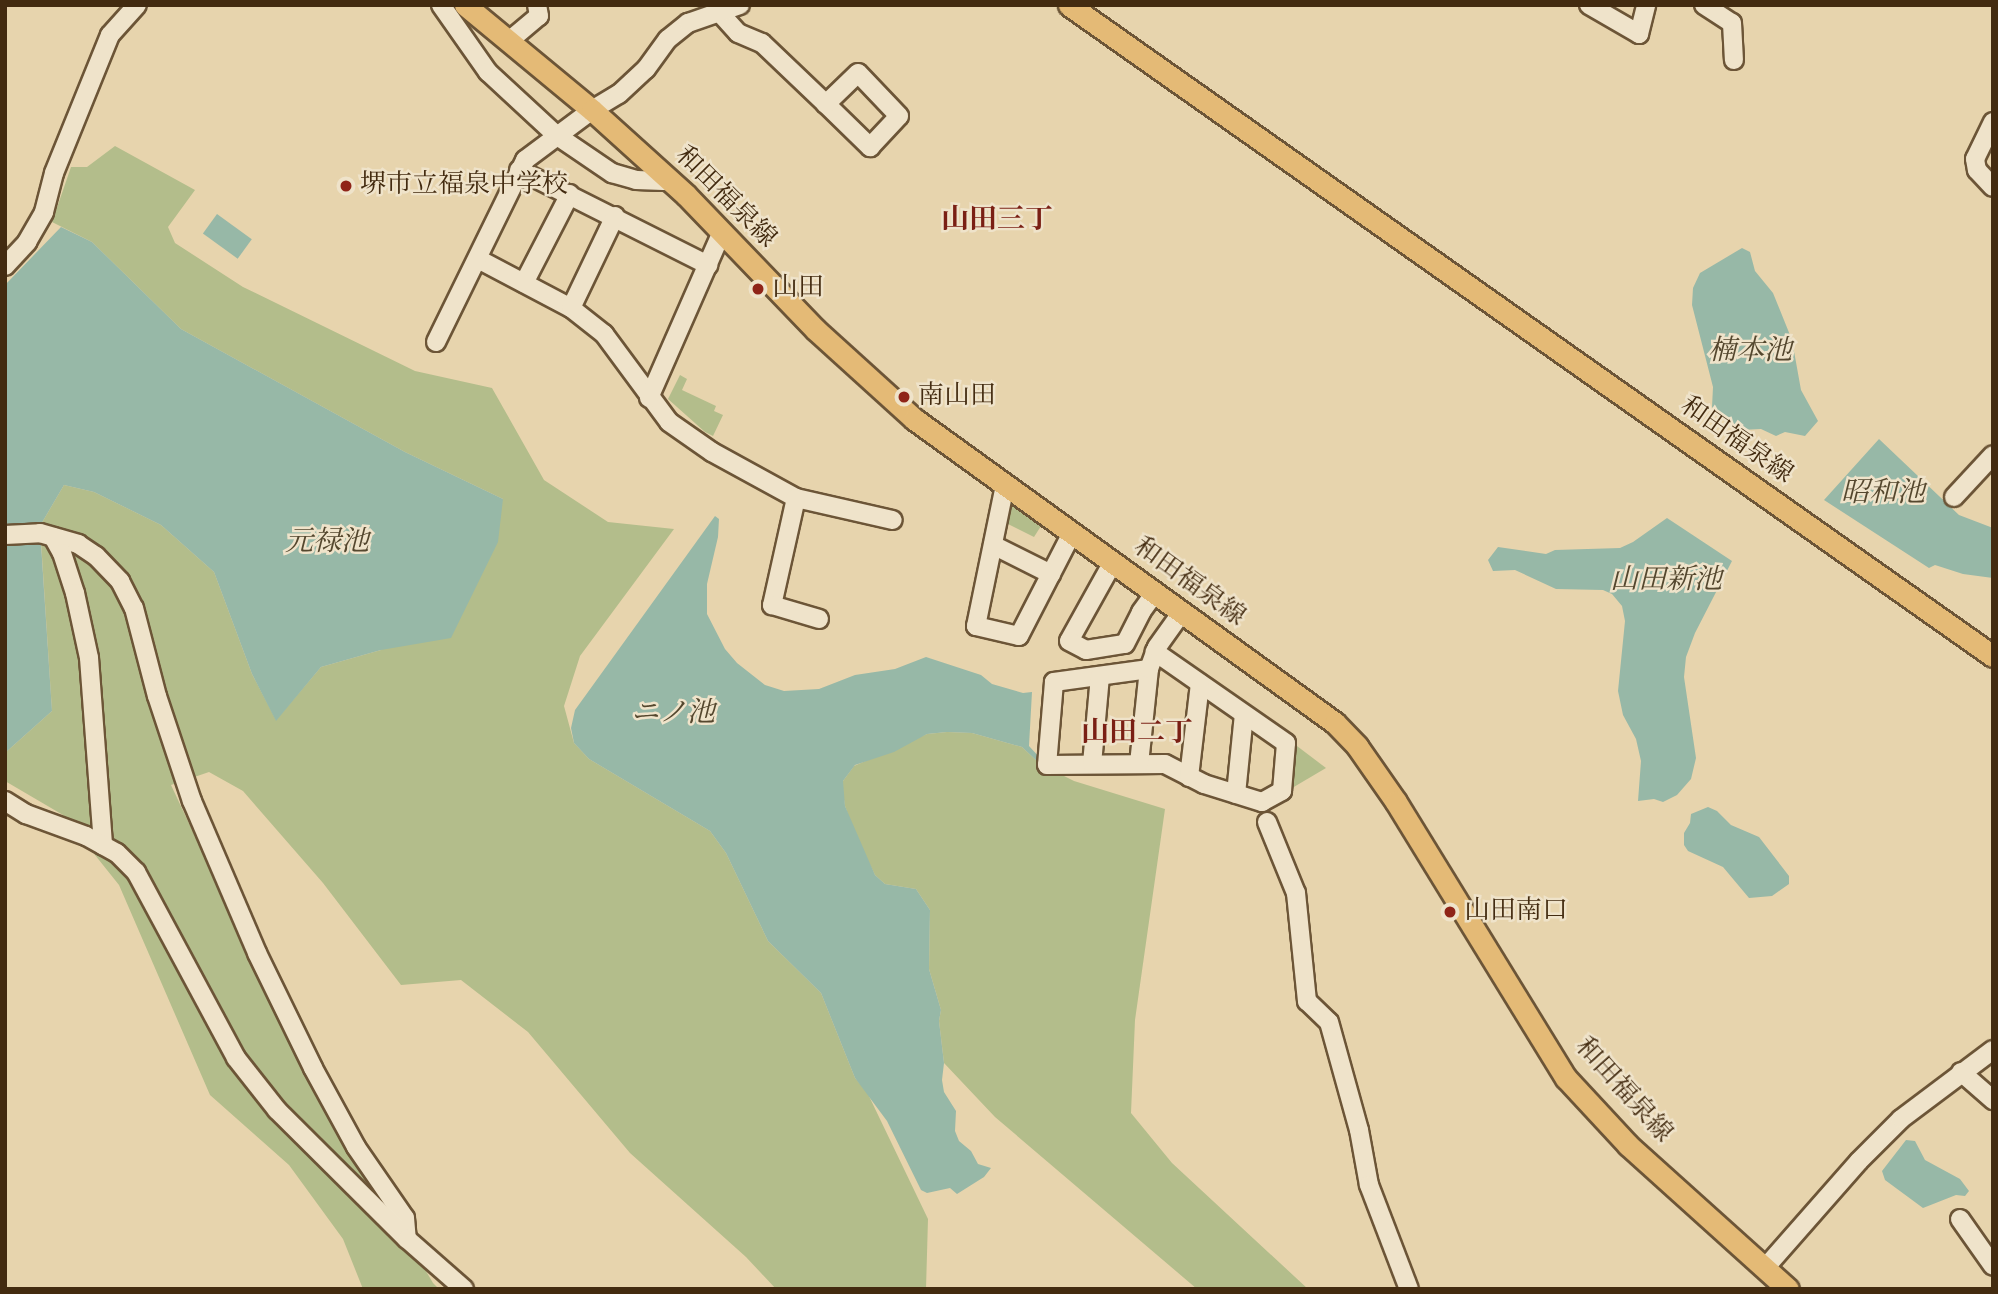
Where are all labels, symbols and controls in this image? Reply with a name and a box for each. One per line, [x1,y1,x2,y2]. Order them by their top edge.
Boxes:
street label: 和田福泉線 [668,141,782,255]
place label: 堺市立福泉中学校 [360,170,568,202]
marker: 堺市立福泉中学校 [338,178,354,194]
district label: 山田三丁 [941,204,1053,238]
place label: 山田 [772,273,824,305]
marker: 山田 [750,281,766,297]
water label: 楠本池 [1708,335,1792,369]
place label: 南山田 [918,381,996,413]
marker: 南山田 [896,389,912,405]
street label: 和田福泉線 [1674,391,1798,491]
water label: 昭和池 [1841,477,1925,511]
water label: 元禄池 [285,526,369,560]
street label: 和田福泉線 [1127,532,1251,634]
water label: 山田新池 [1610,564,1722,598]
water label: ニノ池 [631,697,715,731]
district label: 山田二丁 [1081,717,1193,751]
place label: 山田南口 [1464,896,1568,928]
marker: 山田南口 [1442,904,1458,920]
street label: 和田福泉線 [1568,1032,1678,1150]

